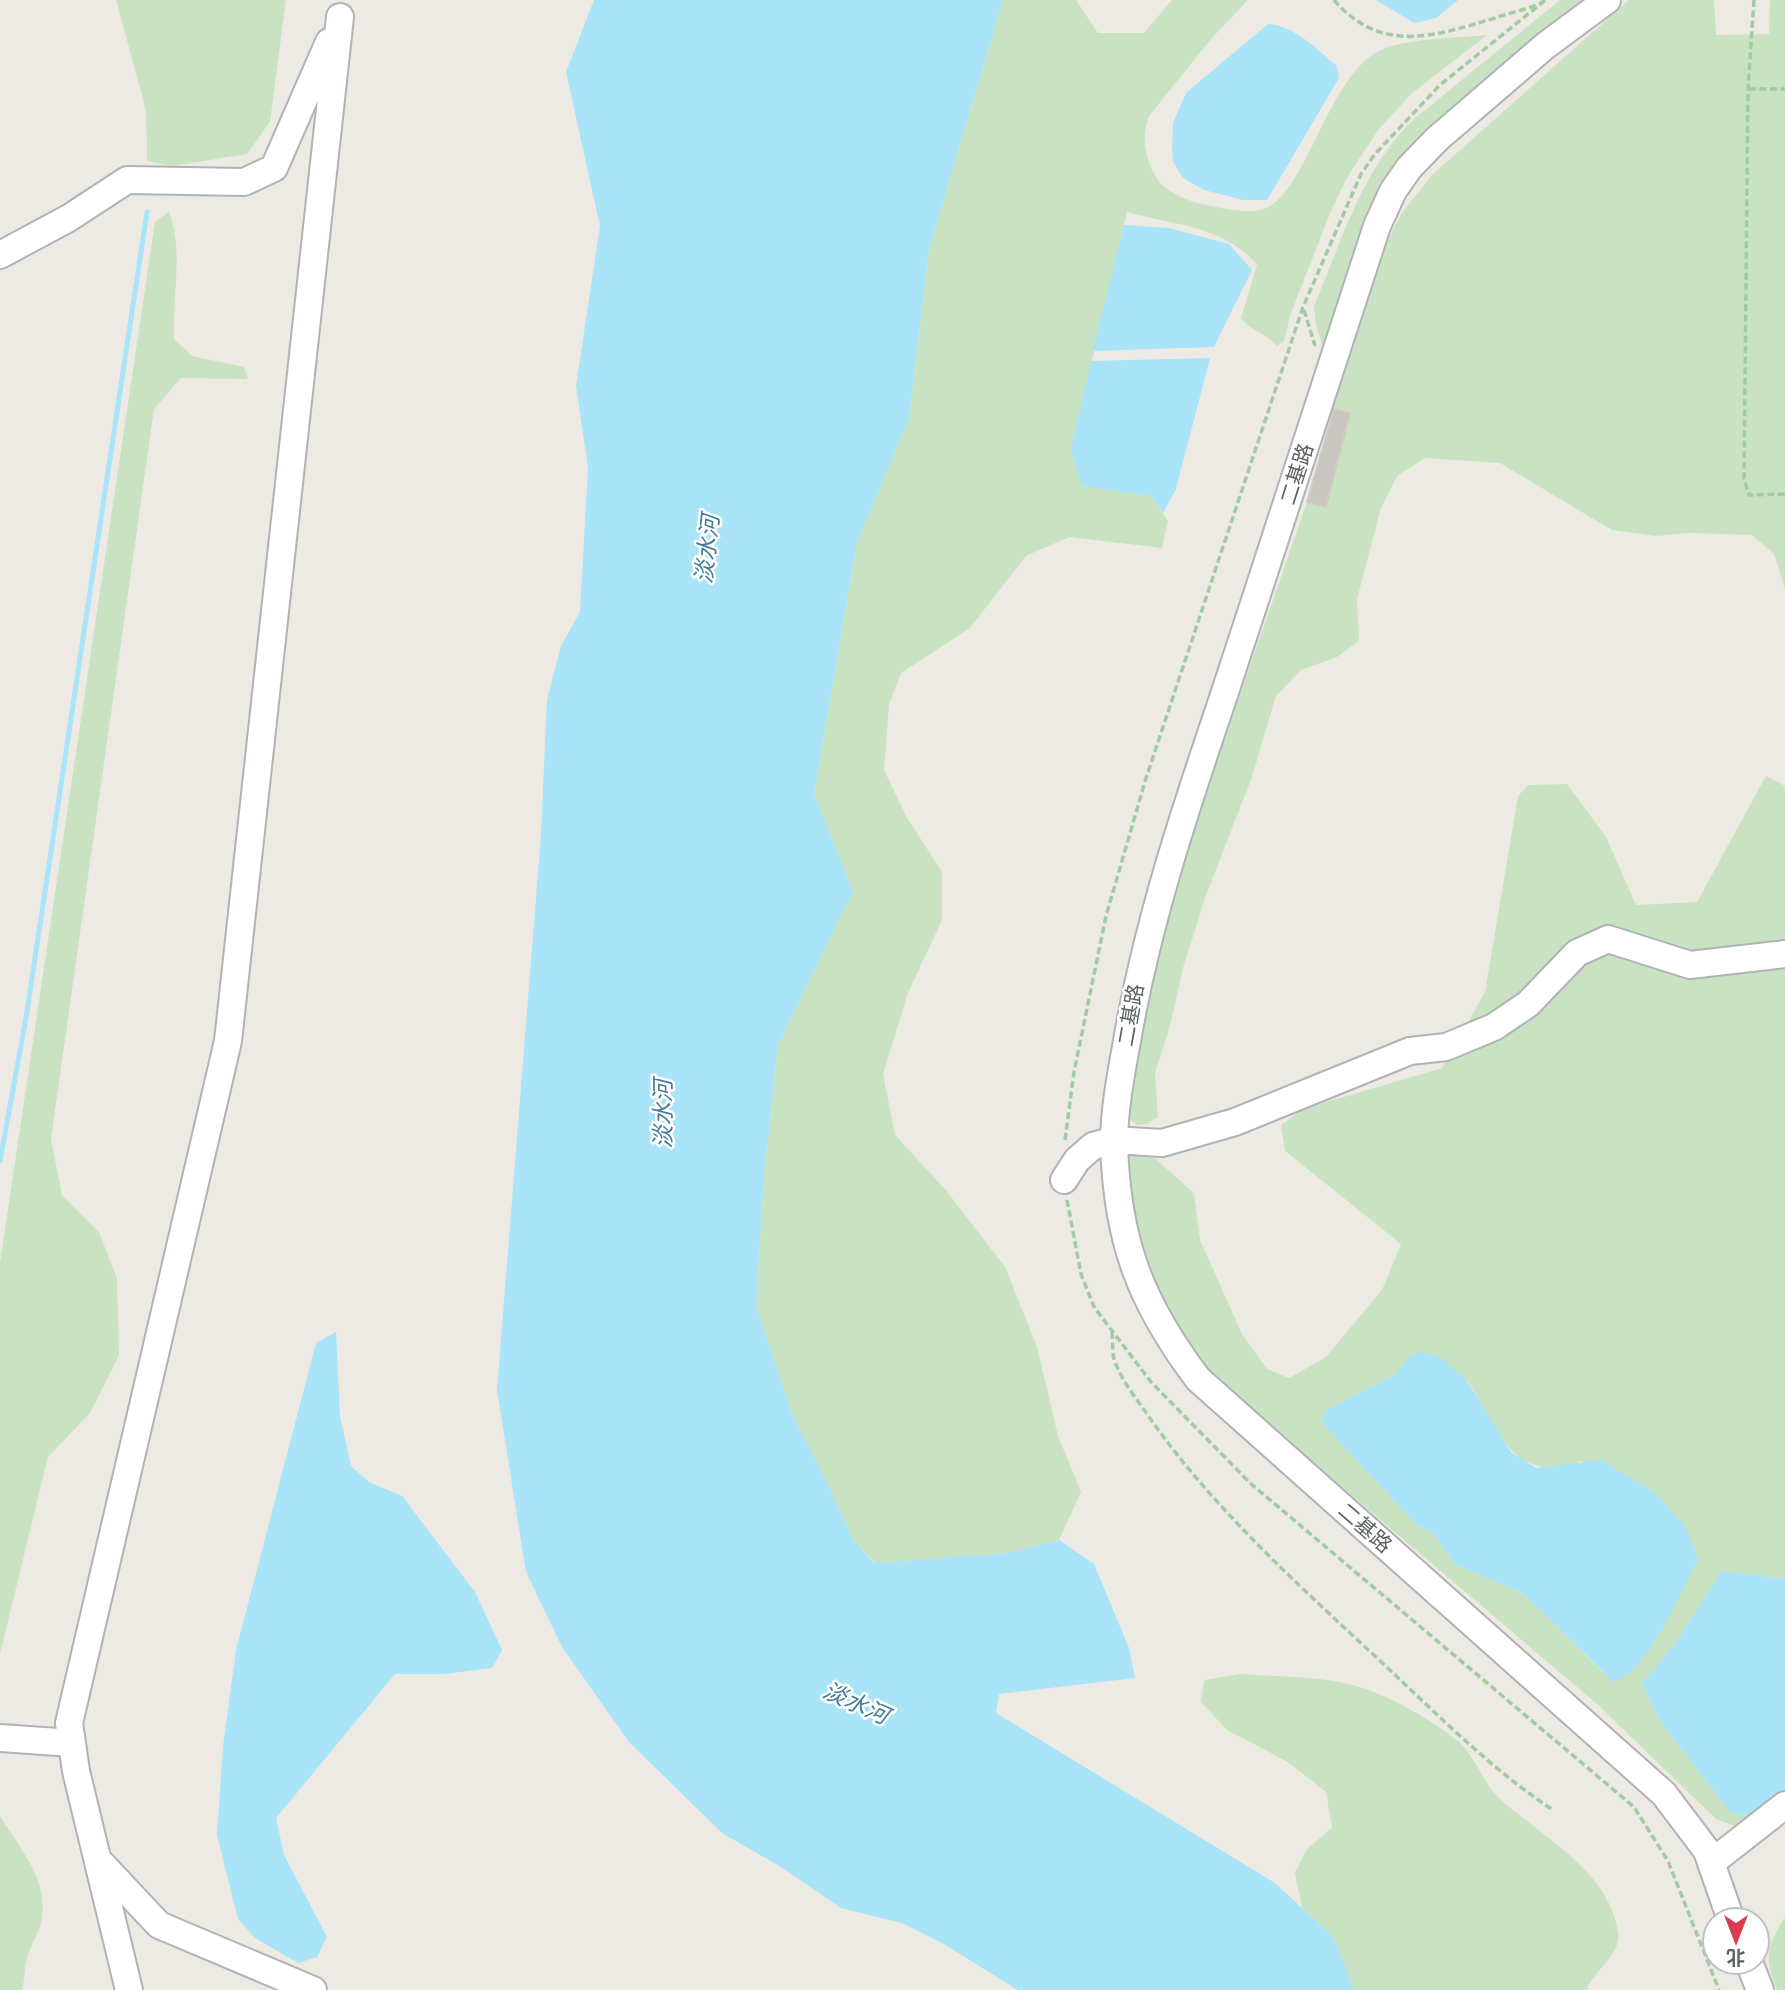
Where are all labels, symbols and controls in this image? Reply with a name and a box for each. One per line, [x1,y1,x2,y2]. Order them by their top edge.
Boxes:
street label: 二基路 [1271,439,1321,509]
water label: 淡水河 [685,509,728,585]
street label: 二基路 [1109,981,1151,1049]
water label: 淡水河 [645,1076,680,1149]
street label: 二基路 [1331,1495,1400,1560]
water label: 淡水河 [818,1673,898,1734]
north arrow [1701,1906,1771,1976]
text: 北 [1726,1944,1746,1973]

